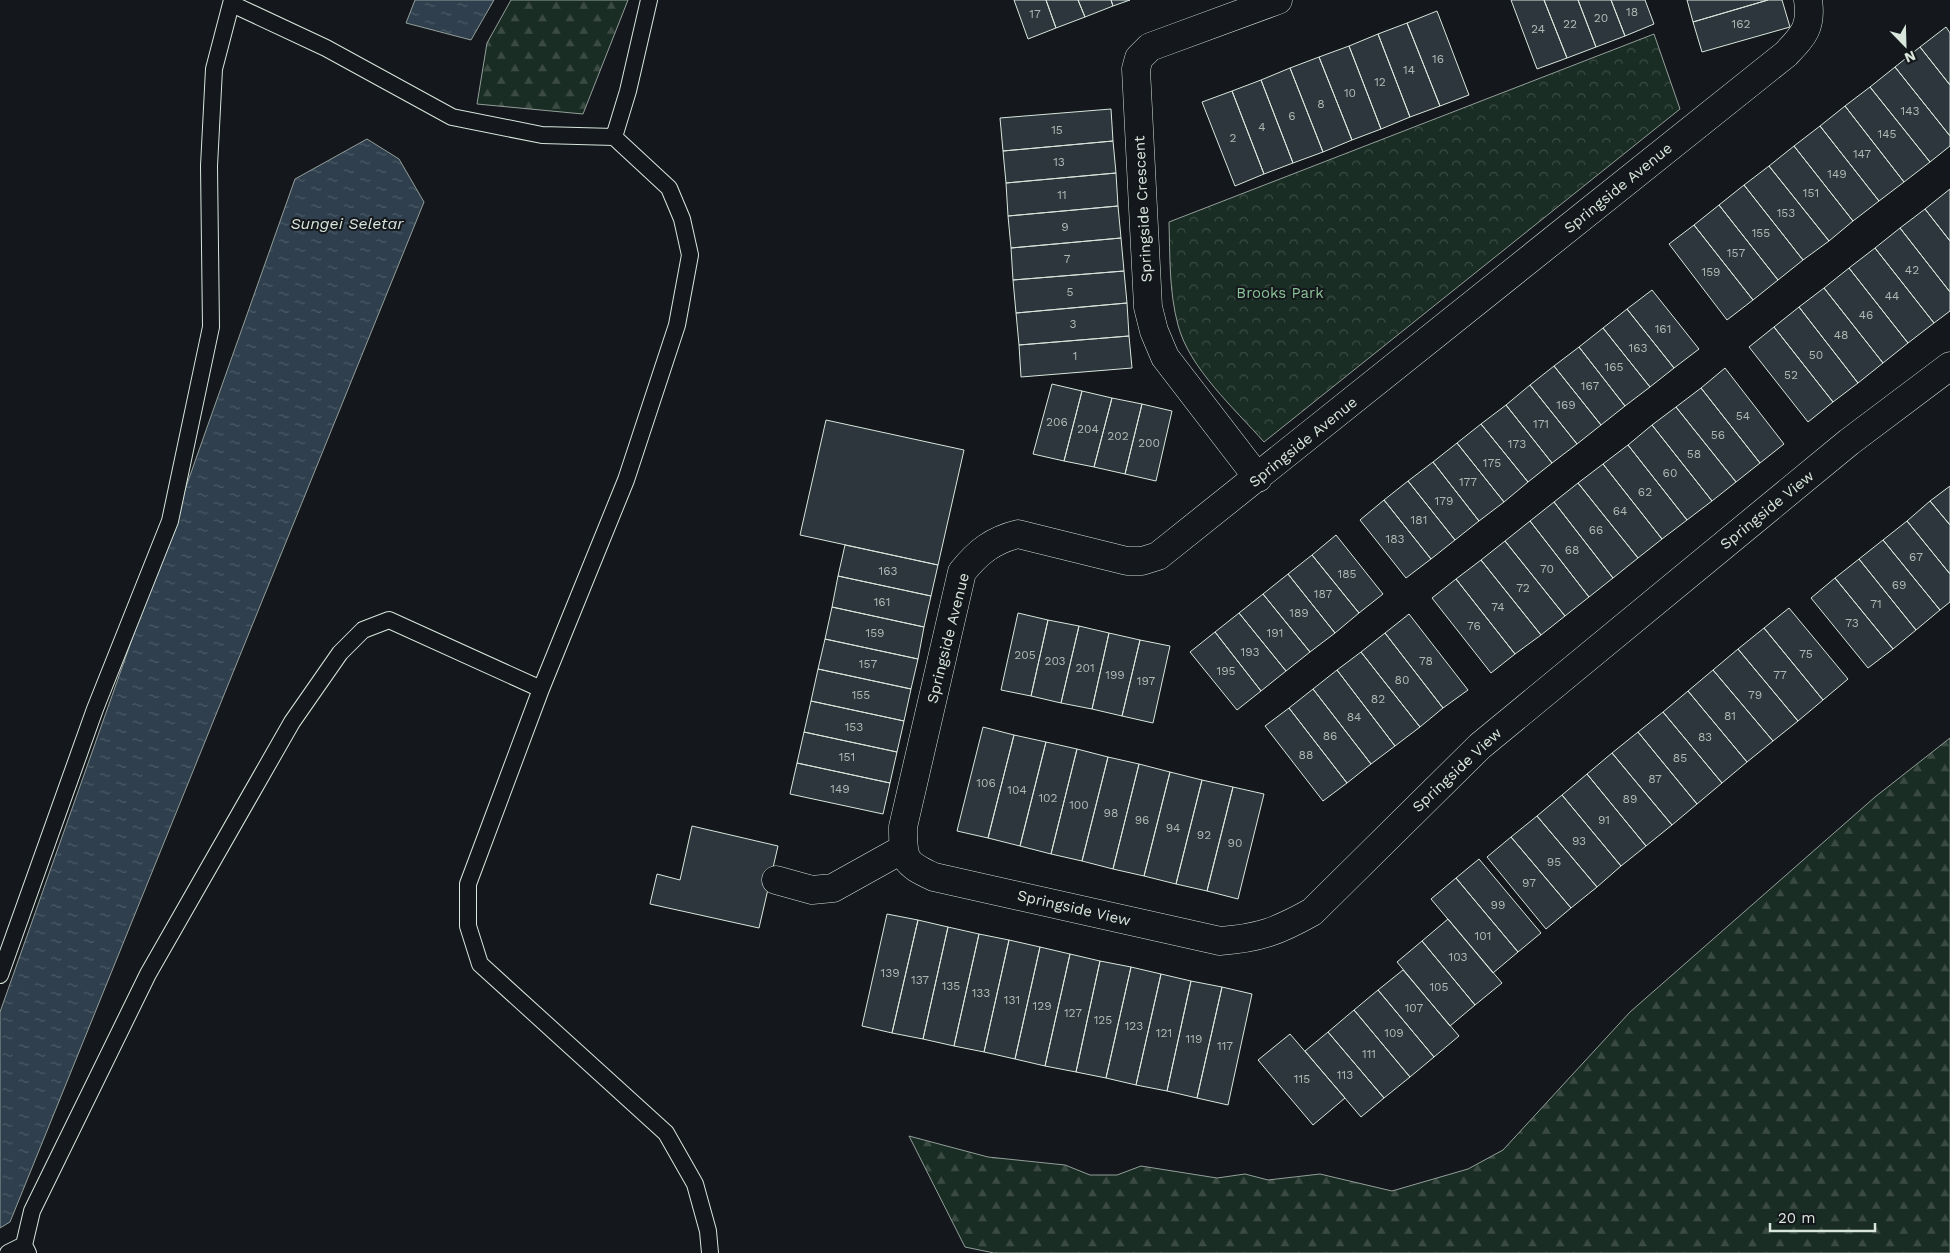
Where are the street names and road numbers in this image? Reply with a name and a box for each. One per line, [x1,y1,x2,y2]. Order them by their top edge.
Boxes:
street label: Springside Crescent [1130,135,1156,283]
street label: Springside Avenue [1560,139,1676,237]
street label: Springside Avenue [1245,393,1361,491]
street label: Springside View [1716,466,1818,553]
street label: Springside Avenue [923,571,973,705]
street label: Springside View [1409,724,1506,816]
street label: Springside View [1016,886,1133,930]

